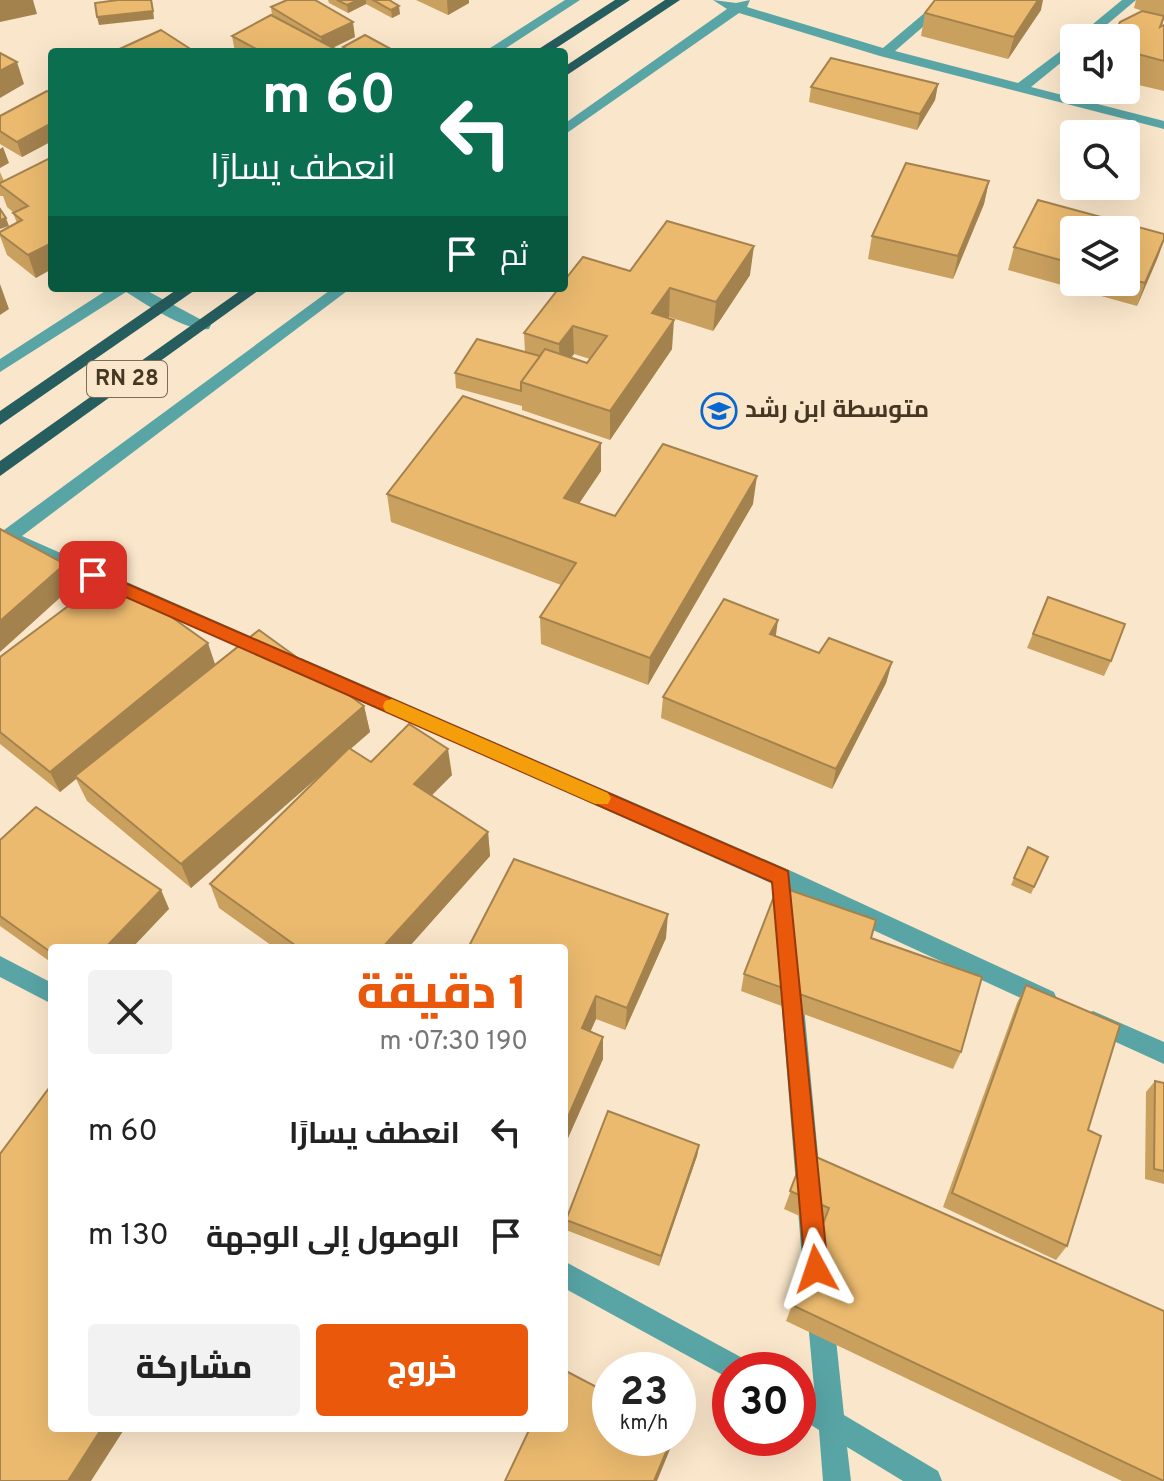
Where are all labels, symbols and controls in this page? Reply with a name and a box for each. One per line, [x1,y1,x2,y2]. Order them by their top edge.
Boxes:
map controls [1060,24,1140,296]
button: sound [1060,24,1140,104]
text: 60 m [262,63,396,133]
icon: left [424,80,528,184]
button: search [1060,120,1140,200]
text: انعطف يسارًا [210,147,396,193]
button: layers [1060,216,1140,296]
icon: arrive [440,232,484,276]
text: ثم [500,239,528,276]
road number: RN 28 [87,361,167,397]
school or university icon: متوسطة ابن رشد [700,392,738,430]
place label: متوسطة ابن رشد [745,396,929,426]
pin [59,541,127,609]
icon: arrive [71,553,115,597]
text: 1 دقيقة [357,966,528,1026]
button: close [88,970,172,1054]
text: 190 m · 07:30 [380,1026,528,1059]
icon: left [484,1110,528,1154]
text: 60 m [88,1114,158,1151]
text: انعطف يسارًا [289,1117,460,1154]
icon: arrive [484,1214,528,1258]
text: 130 m [88,1218,169,1255]
text: الوصول إلى الوجهة [206,1221,460,1258]
position arrow [774,1227,858,1311]
button: مشاركة [88,1324,300,1416]
button: خروج [316,1324,528,1416]
speed limit sign: 30 [712,1352,816,1456]
text: 23 [620,1369,668,1419]
text: km/h [620,1411,668,1437]

